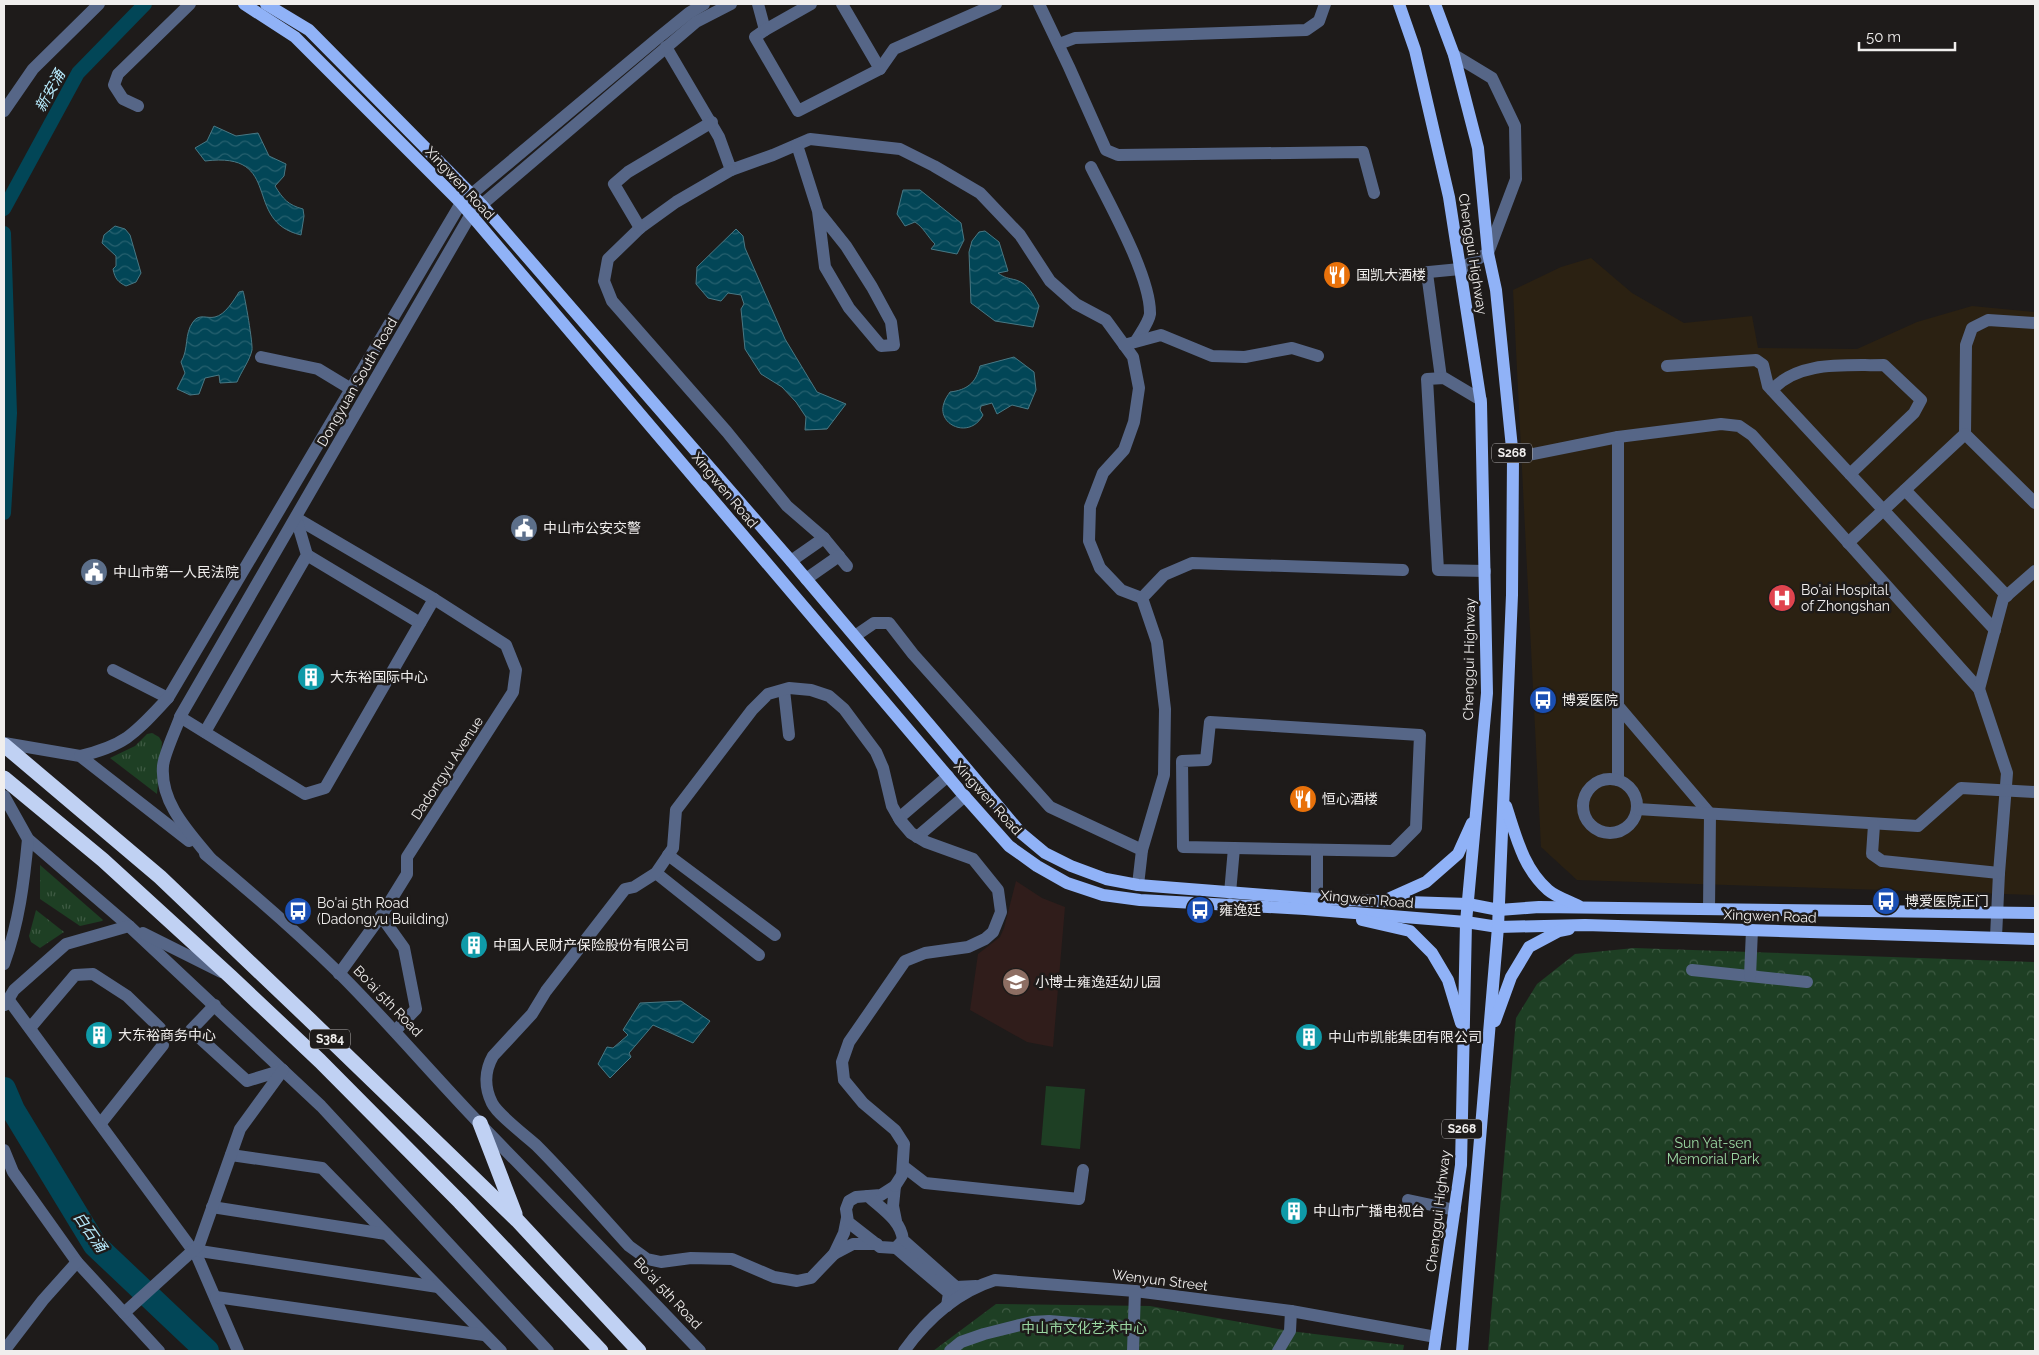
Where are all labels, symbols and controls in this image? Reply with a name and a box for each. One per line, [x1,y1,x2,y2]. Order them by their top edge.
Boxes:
scale bar [1859,20,1955,52]
text: 50 m [1866,28,1901,46]
water label: 新安涌 [31,65,70,115]
street label: Xingwen Road [422,143,498,223]
street label: Chenggui Highway [1456,192,1491,316]
restaurant icon: 国凯大酒楼 [1322,260,1352,290]
place label: 国凯大酒楼 [1356,267,1426,283]
street label: Dongyuan South Road [314,315,400,449]
road number: S268 [1492,443,1532,462]
street label: Xingwen Road [689,449,761,531]
public building icon: 中山市公安交警 [509,513,539,543]
place label: 中山市公安交警 [543,520,641,536]
public building icon: 中山市第一人民法院 [79,557,109,587]
place label: 中山市第一人民法院 [113,564,239,580]
place label: Bo'ai Hospital of Zhongshan [1801,582,1890,614]
hospital icon: Bo'ai Hospital of Zhongshan [1767,583,1797,613]
street label: Chenggui Highway [1460,597,1478,720]
building icon: 大东裕国际中心 [296,662,326,692]
place label: 大东裕国际中心 [330,669,428,685]
bus stop icon: 博爱医院 [1528,685,1558,715]
place label: 博爱医院 [1562,692,1618,708]
street label: Dadongyu Avenue [408,713,486,823]
street label: Xingwen Road [951,758,1025,838]
restaurant icon: 恒心酒楼 [1288,784,1318,814]
place label: 恒心酒楼 [1322,791,1378,807]
bus stop icon: 博爱医院正门 [1871,886,1901,916]
street label: Xingwen Road [1320,887,1414,911]
place label: 博爱医院正门 [1905,893,1989,909]
place label: Bo'ai 5th Road (Dadongyu Building) [317,895,449,927]
bus stop icon: 雍逸廷 [1185,895,1215,925]
bus stop icon: Bo'ai 5th Road (Dadongyu Building) [283,896,313,926]
place label: 雍逸廷 [1219,902,1261,918]
street label: Xingwen Road [1723,906,1817,926]
building icon: 中国人民财产保险股份有限公司 [459,930,489,960]
place label: 中国人民财产保险股份有限公司 [493,937,689,953]
street label: Bo'ai 5th Road [350,962,426,1040]
school or university icon: 小博士雍逸廷幼儿园 [1001,967,1031,997]
place label: 小博士雍逸廷幼儿园 [1035,974,1161,990]
building icon: 大东裕商务中心 [84,1020,114,1050]
building icon: 中山市凯能集团有限公司 [1294,1022,1324,1052]
place label: 大东裕商务中心 [118,1027,216,1043]
place label: 中山市凯能集团有限公司 [1328,1029,1482,1045]
road number: S384 [310,1030,350,1048]
road number: S268 [1442,1120,1482,1138]
park label: Sun Yat-sen Memorial Park [1667,1135,1760,1167]
street label: Chenggui Highway [1423,1149,1453,1273]
building icon: 中山市广播电视台 [1279,1196,1309,1226]
place label: 中山市广播电视台 [1313,1203,1425,1219]
water label: 白石涌 [70,1208,111,1257]
street label: Bo'ai 5th Road [631,1254,705,1332]
street label: Wenyun Street [1111,1266,1209,1294]
park label: 中山市文化艺术中心 [1021,1320,1147,1336]

